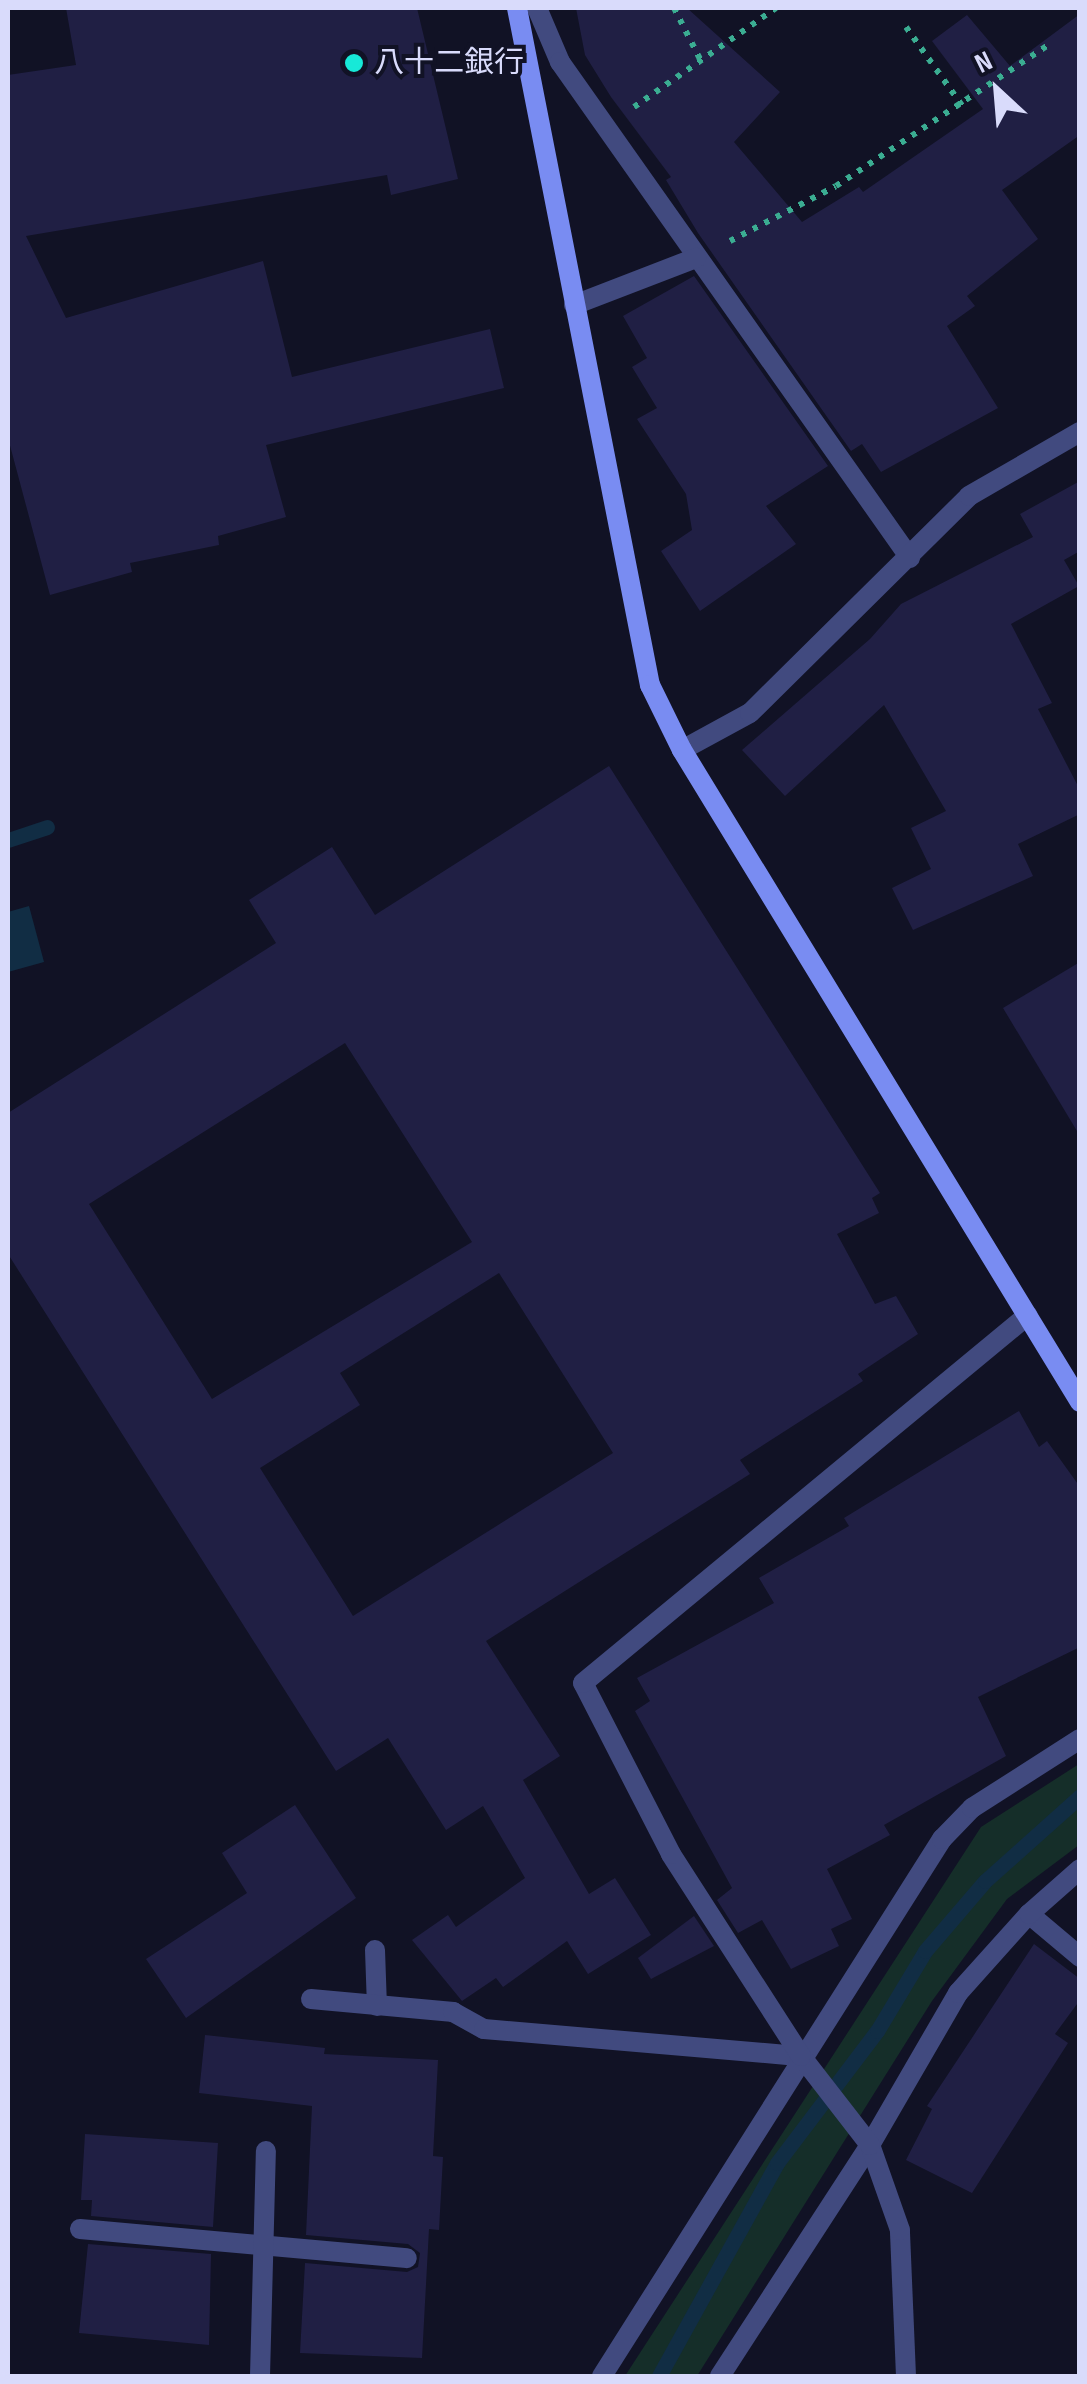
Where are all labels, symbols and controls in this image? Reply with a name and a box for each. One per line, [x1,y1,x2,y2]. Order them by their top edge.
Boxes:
north arrow [947,40,1047,140]
text: N [970,44,998,81]
place label: 八十二銀行 [374,45,524,81]
marker: 八十二銀行 [343,52,365,74]

